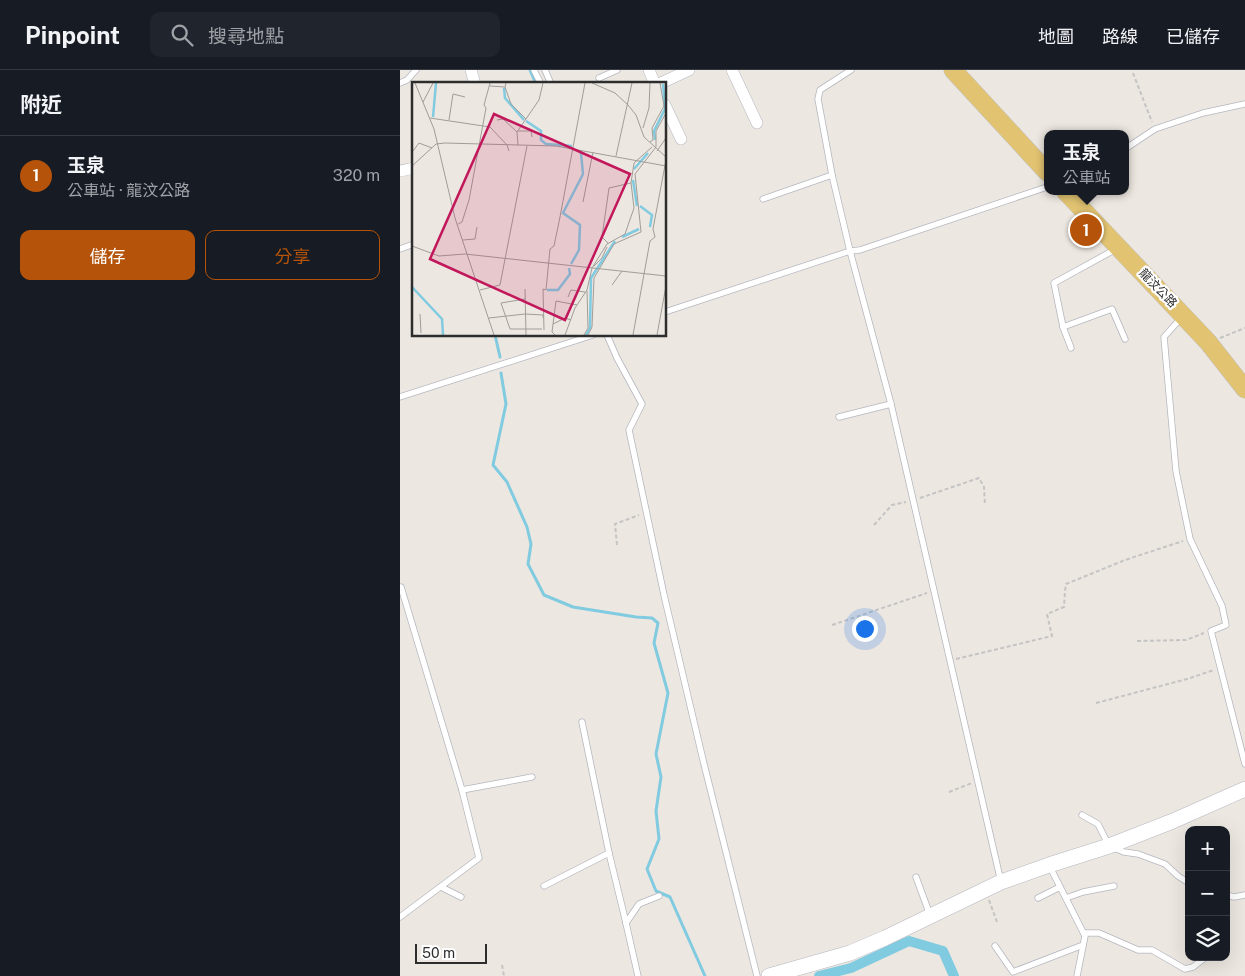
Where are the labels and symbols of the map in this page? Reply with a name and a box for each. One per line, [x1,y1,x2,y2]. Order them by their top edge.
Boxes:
inset map [412,82,666,336]
pin: 1 [1070,211,1102,249]
street label: 龍汶公路 [1136,266,1180,310]
your location [852,616,878,642]
scale bar [415,941,488,964]

